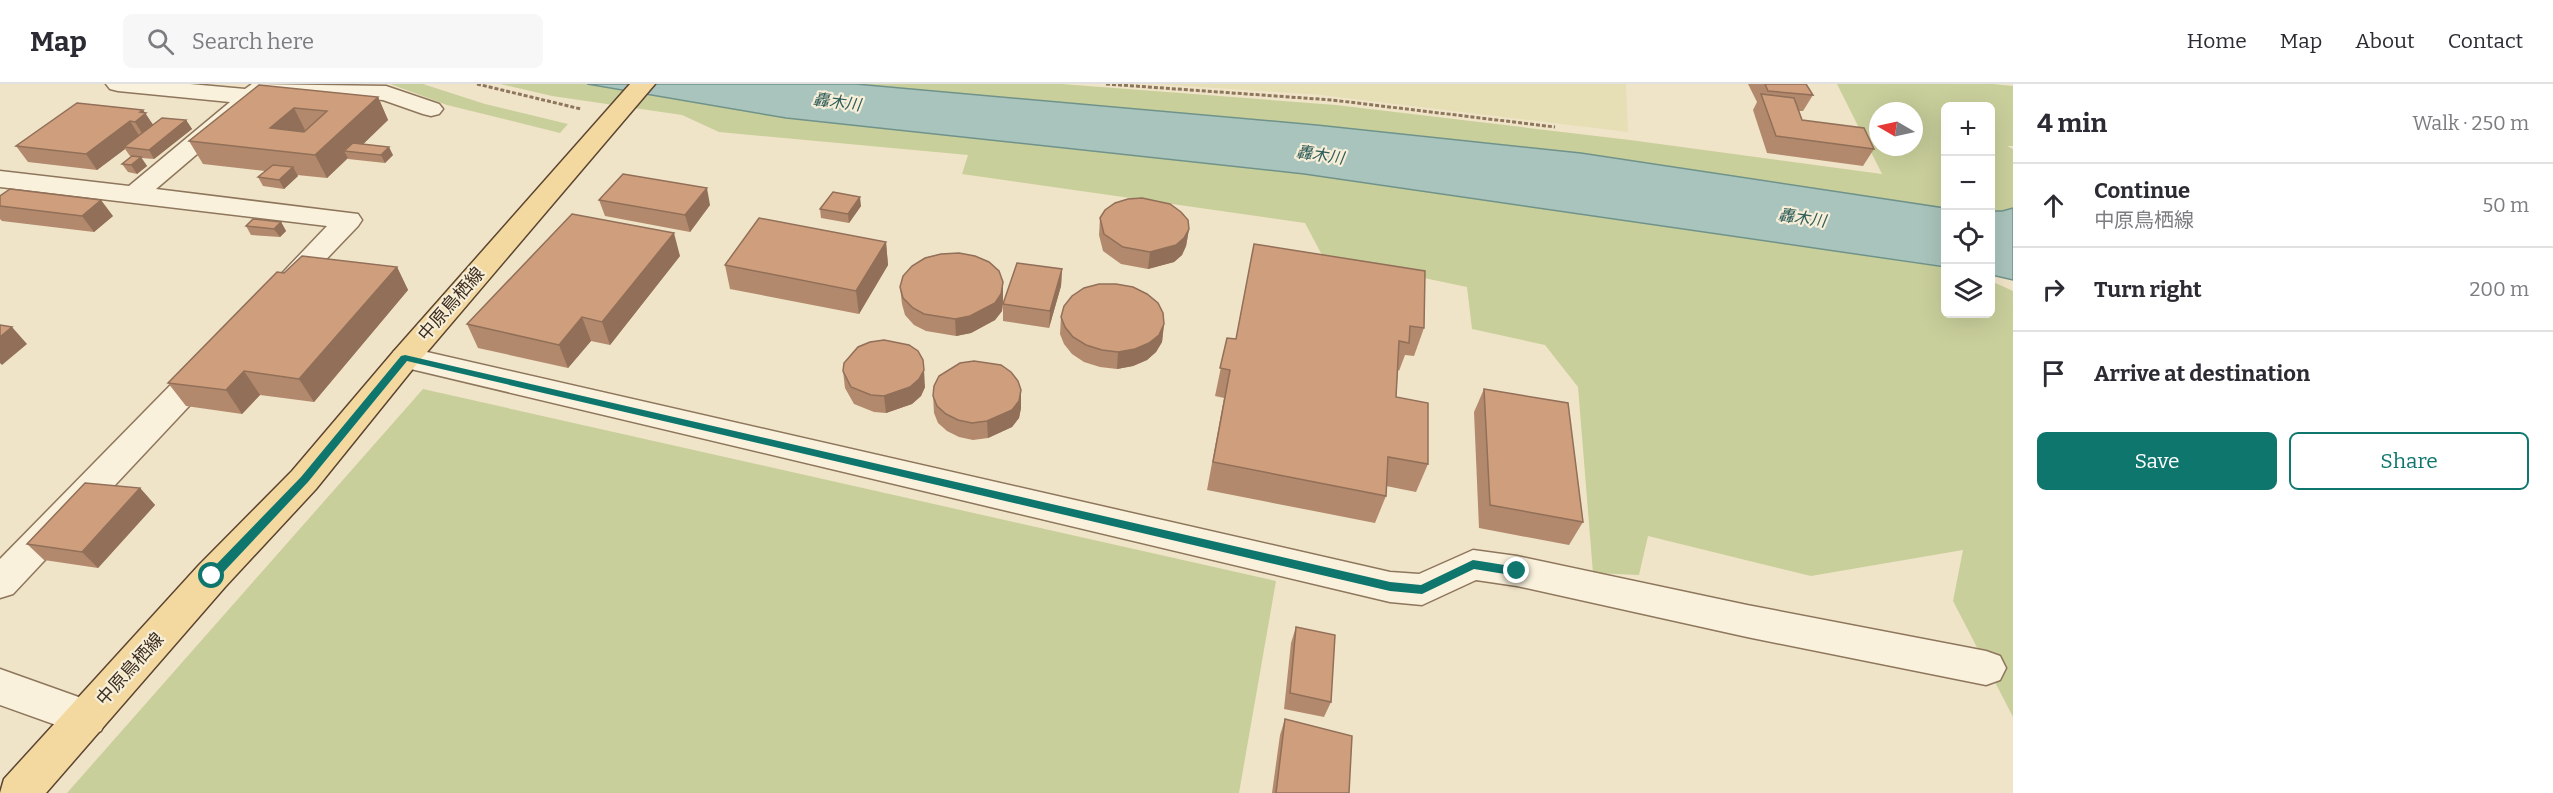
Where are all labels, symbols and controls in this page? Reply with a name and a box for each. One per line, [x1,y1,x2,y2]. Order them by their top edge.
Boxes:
search box [123,14,543,68]
text: Map [30,25,87,58]
icon: search [144,25,177,58]
text: Search here [192,28,314,55]
text: Home [2187,28,2247,54]
text: Map [2280,28,2322,54]
text: About [2355,28,2415,54]
text: Contact [2448,28,2523,54]
water label: 轟木川 [812,90,864,115]
north arrow [1869,102,1923,156]
map controls [1941,102,1995,318]
button: + [1941,102,1995,156]
text: 4 min [2037,108,2107,139]
text: Walk · 250 m [2412,111,2529,135]
water label: 轟木川 [1295,142,1347,168]
button: − [1941,156,1995,210]
text: Continue [2094,177,2190,204]
icon: ahead [2037,189,2070,222]
text: 50 m [2482,193,2529,217]
water label: 轟木川 [1777,205,1829,231]
text: 中原鳥栖線 [2094,208,2194,232]
button: locate [1941,210,1995,264]
street label: 中原鳥栖線 [413,263,489,345]
button: layers [1941,264,1995,318]
icon: right [2037,273,2070,306]
text: Turn right [2094,276,2202,303]
text: 200 m [2469,277,2529,301]
icon: arrive [2037,357,2070,390]
text: Arrive at destination [2094,360,2310,387]
button: Save [2037,432,2277,490]
button: Share [2289,432,2529,490]
route end [1503,557,1529,583]
route start [198,562,224,588]
street label: 中原鳥栖線 [92,628,168,710]

